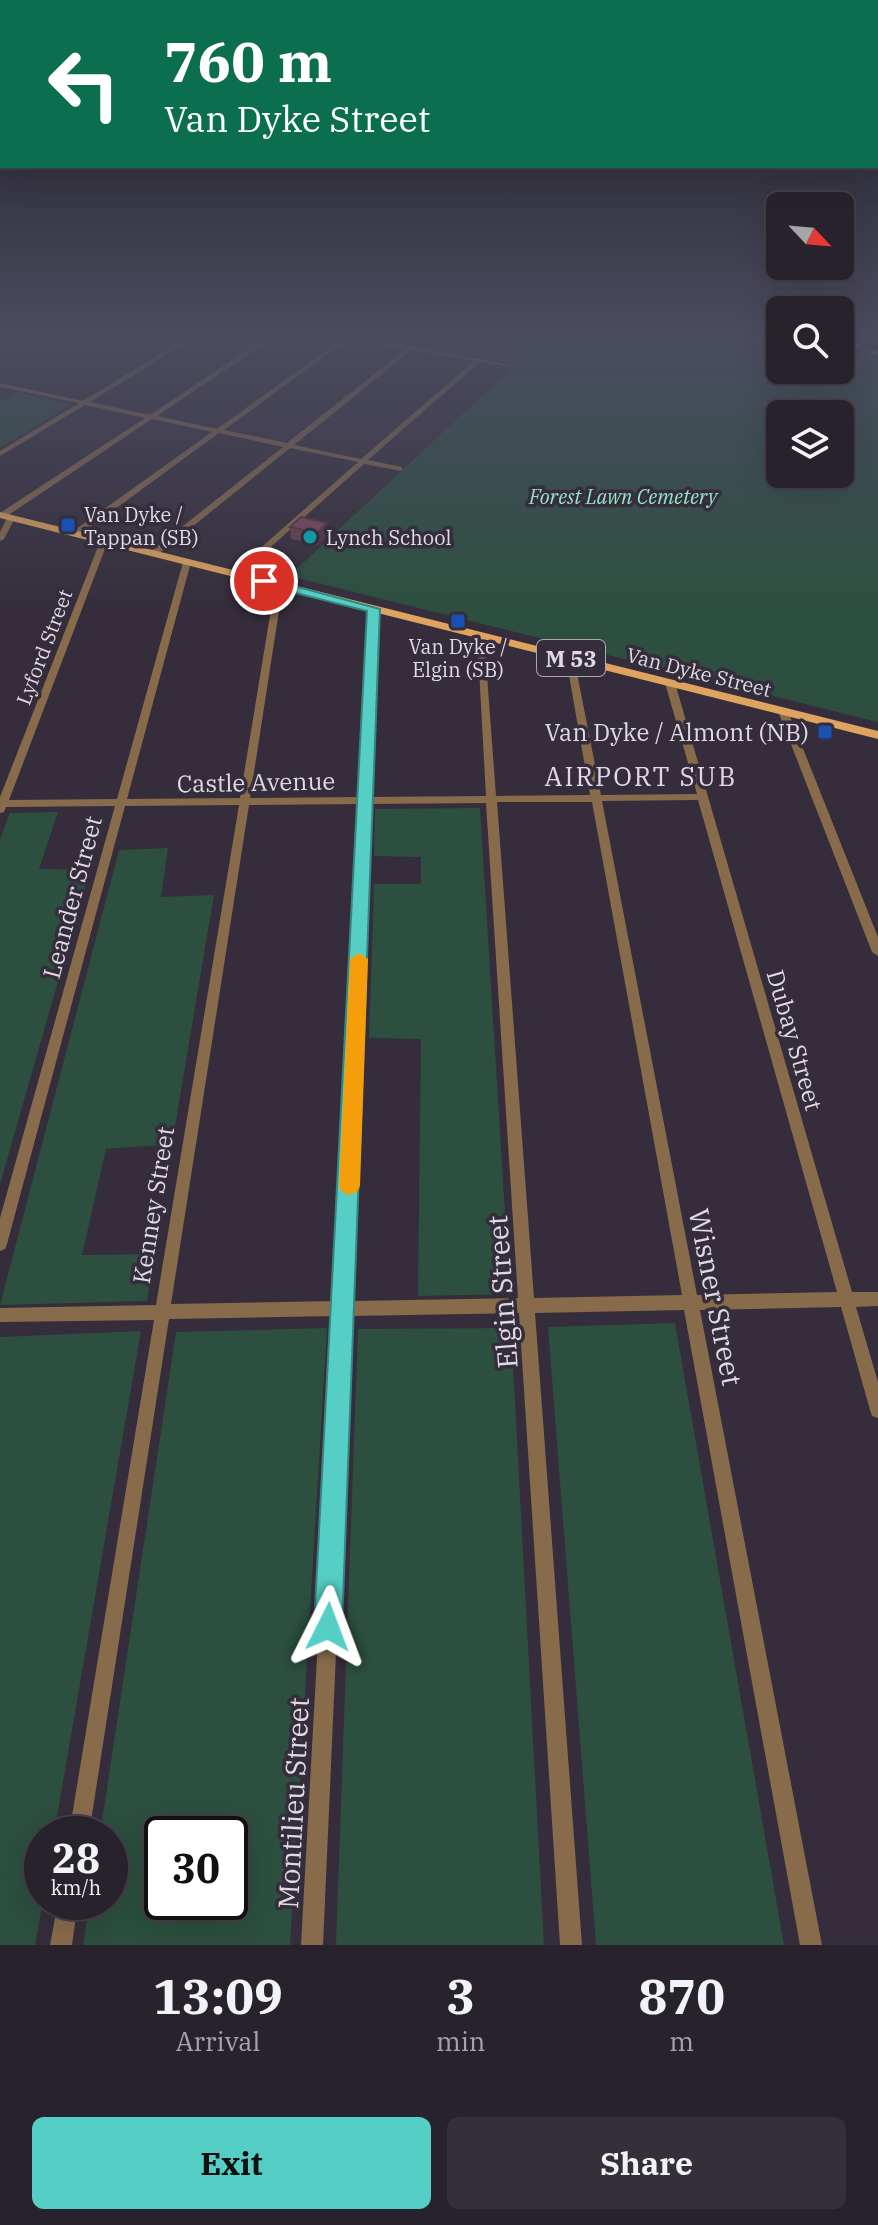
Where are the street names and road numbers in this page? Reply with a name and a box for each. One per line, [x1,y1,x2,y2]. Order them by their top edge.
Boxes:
street label: Lyford Street [10,585,78,709]
road number: M 53 [537,640,605,676]
street label: Van Dyke Street [624,641,774,703]
street label: Castle Avenue [177,765,335,799]
street label: Leander Street [35,812,109,982]
street label: Dubay Street [760,966,830,1114]
street label: Kenney Street [125,1124,181,1286]
street label: Wisner Street [681,1205,751,1389]
street label: Elgin Street [478,1214,526,1370]
street label: Montilieu Street [269,1696,317,1910]

